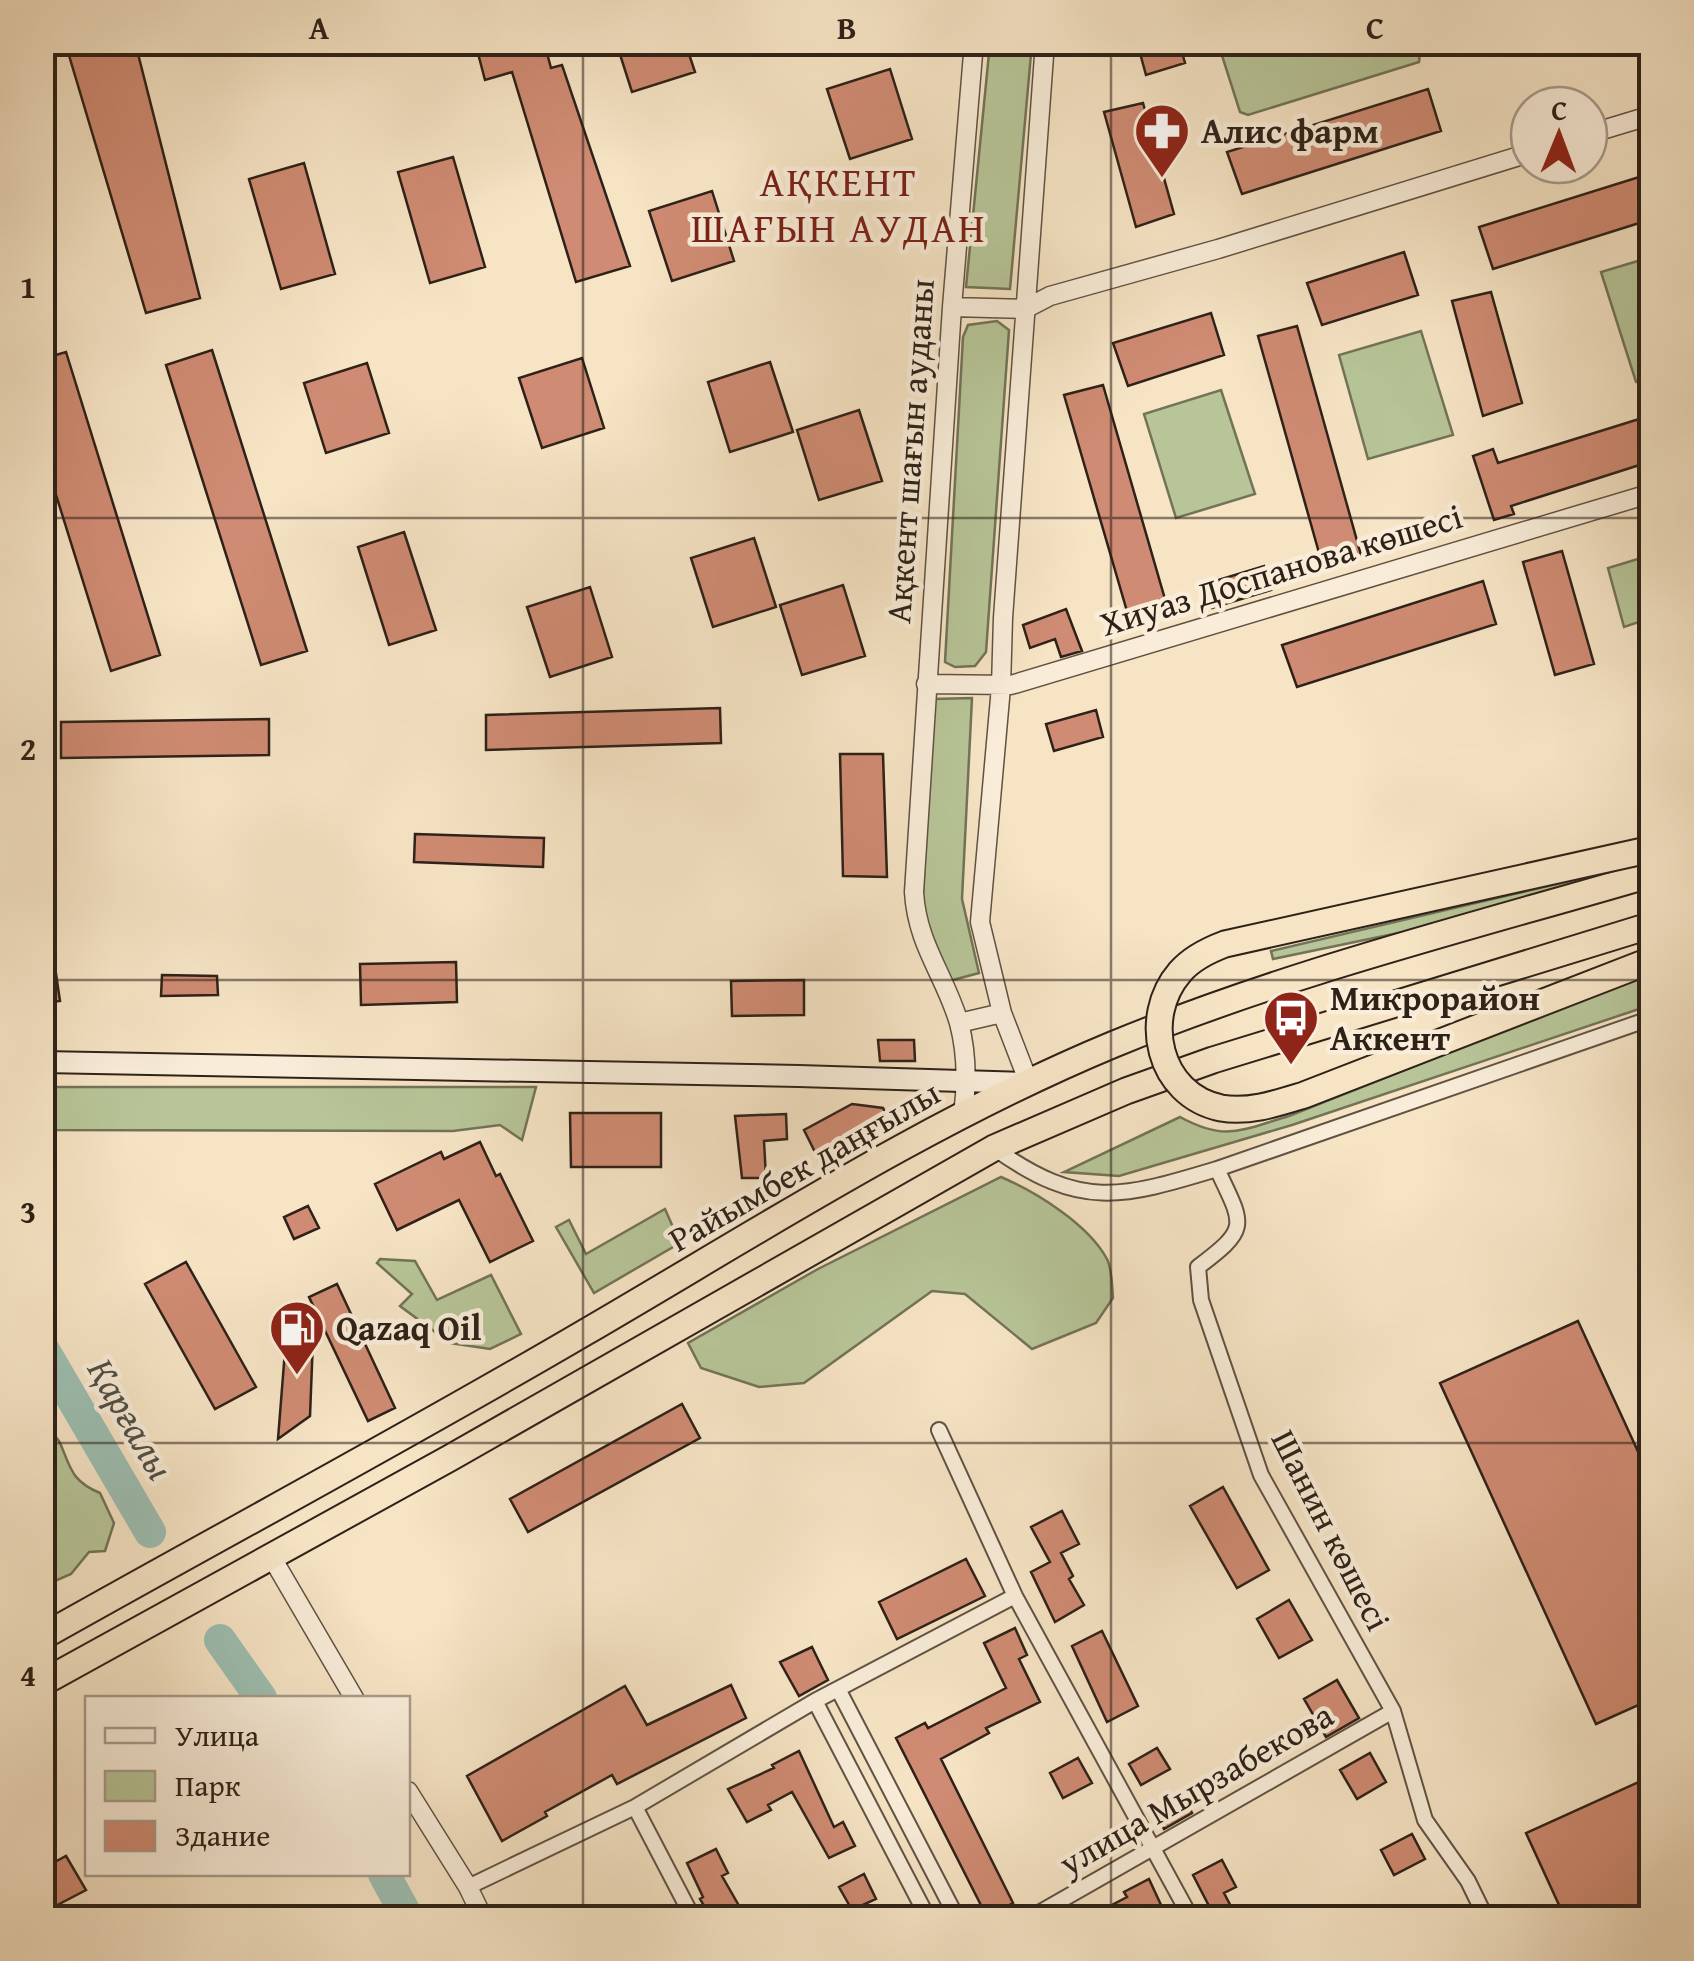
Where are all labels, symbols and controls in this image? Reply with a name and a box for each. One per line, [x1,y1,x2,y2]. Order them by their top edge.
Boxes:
text: A [309,4,330,51]
text: B [837,4,857,51]
text: C [1366,4,1384,51]
north arrow [1509,85,1609,185]
text: С [1551,89,1568,130]
pharmacy icon: Алис фарм [1132,101,1192,180]
place label: Алис фарм [1201,105,1379,156]
district label: АҚКЕНТ ШАҒЫН АУДАН [691,152,987,257]
text: 1 [20,263,36,310]
street label: Ақкент шағын ауданы [872,277,947,625]
street label: Хиуаз Доспанова көшесі [1094,490,1468,649]
text: 2 [20,725,36,772]
place label: Микрорайон Аккент [1330,972,1540,1063]
bus stop icon: Микрорайон Аккент [1261,988,1321,1067]
street label: Райымбек даңғылы [659,1067,949,1264]
text: 3 [20,1188,36,1235]
fuel station icon: Qazaq Oil [267,1298,327,1377]
place label: Qazaq Oil [336,1302,482,1353]
water label: Қарғалы [74,1347,189,1490]
street label: Шанин көшесі [1259,1420,1404,1639]
text: 4 [20,1651,36,1698]
street label: улица Мырзабекова [1048,1689,1343,1888]
legend [85,1696,410,1876]
text: Улица [175,1713,260,1757]
text: Парк [175,1763,241,1807]
text: Здание [175,1813,270,1857]

